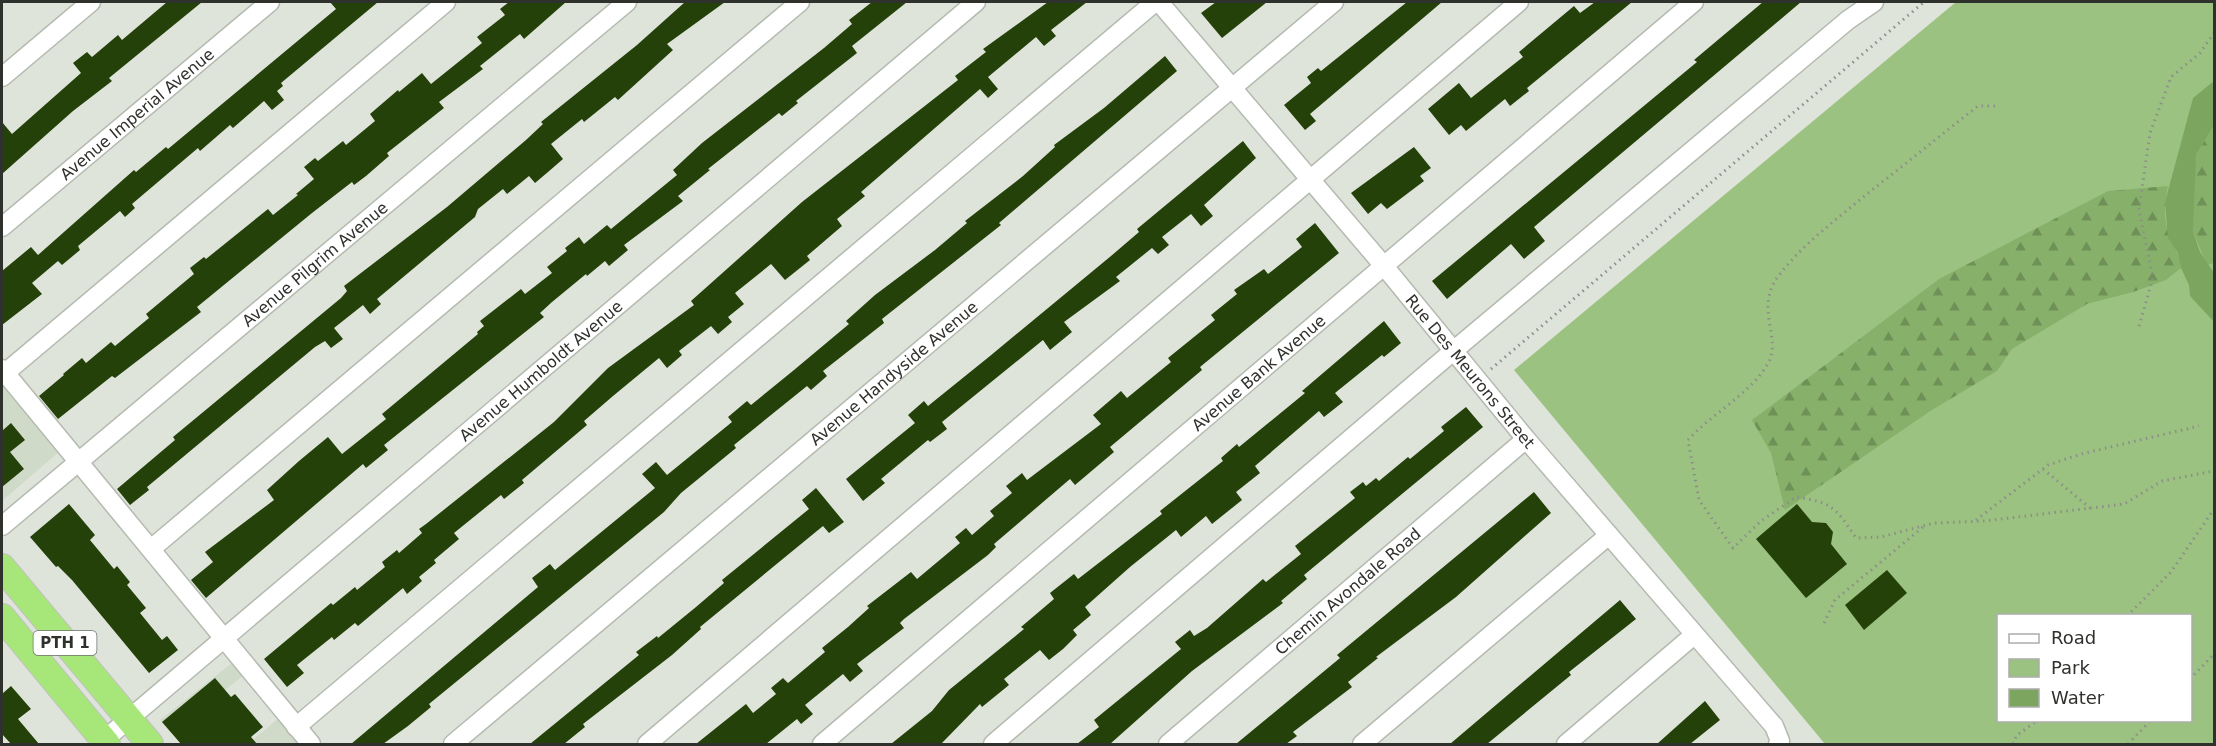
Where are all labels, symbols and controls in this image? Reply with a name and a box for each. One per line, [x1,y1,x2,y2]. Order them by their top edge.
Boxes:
street label: Avenue Imperial Avenue [56,44,217,184]
street label: Avenue Pilgrim Avenue [238,197,391,330]
street label: Rue Des Meurons Street [1402,291,1539,452]
street label: Avenue Humboldt Avenue [455,296,626,445]
street label: Avenue Handyside Avenue [806,297,981,449]
street label: Avenue Bank Avenue [1188,311,1329,435]
street label: Chemin Avondale Road [1271,524,1424,658]
legend [1997,614,2192,722]
text: Road [2051,627,2096,648]
road number: PTH 1 [34,631,97,655]
text: Park [2051,657,2090,678]
text: Water [2051,687,2105,708]

